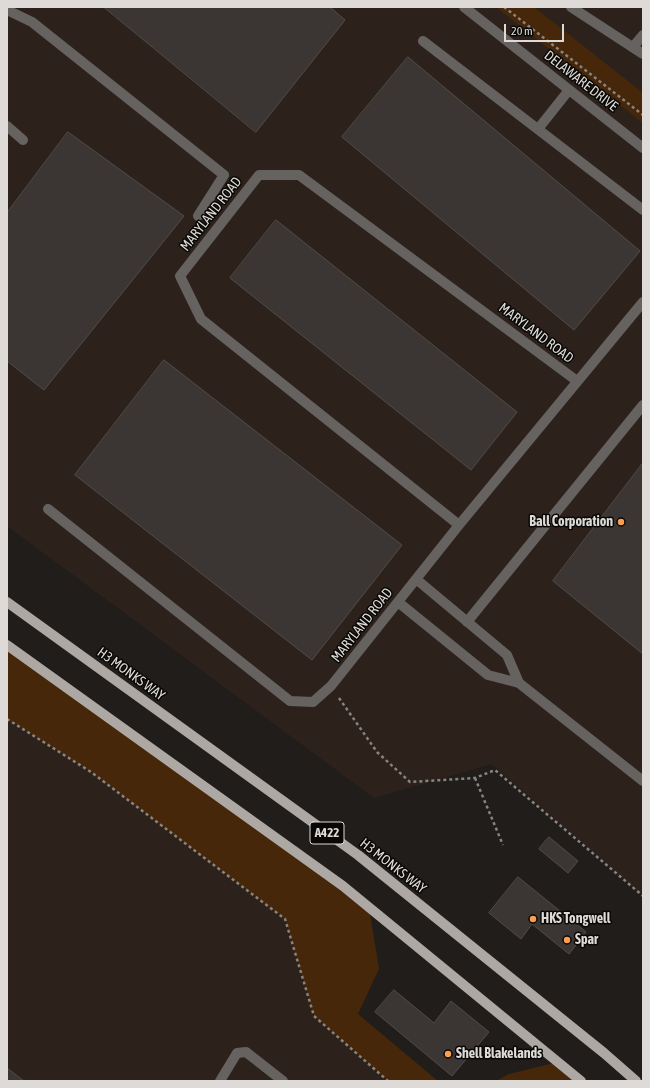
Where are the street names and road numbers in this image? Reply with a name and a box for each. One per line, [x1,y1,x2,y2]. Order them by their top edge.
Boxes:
street label: DELAWARE DRIVE [541,47,621,115]
street label: MARYLAND ROAD [177,174,245,254]
street label: MARYLAND ROAD [495,299,577,367]
street label: MARYLAND ROAD [328,585,396,665]
street label: H3 MONKS WAY [94,644,168,704]
road number: A422 [310,822,344,844]
street label: H3 MONKS WAY [357,835,429,897]

